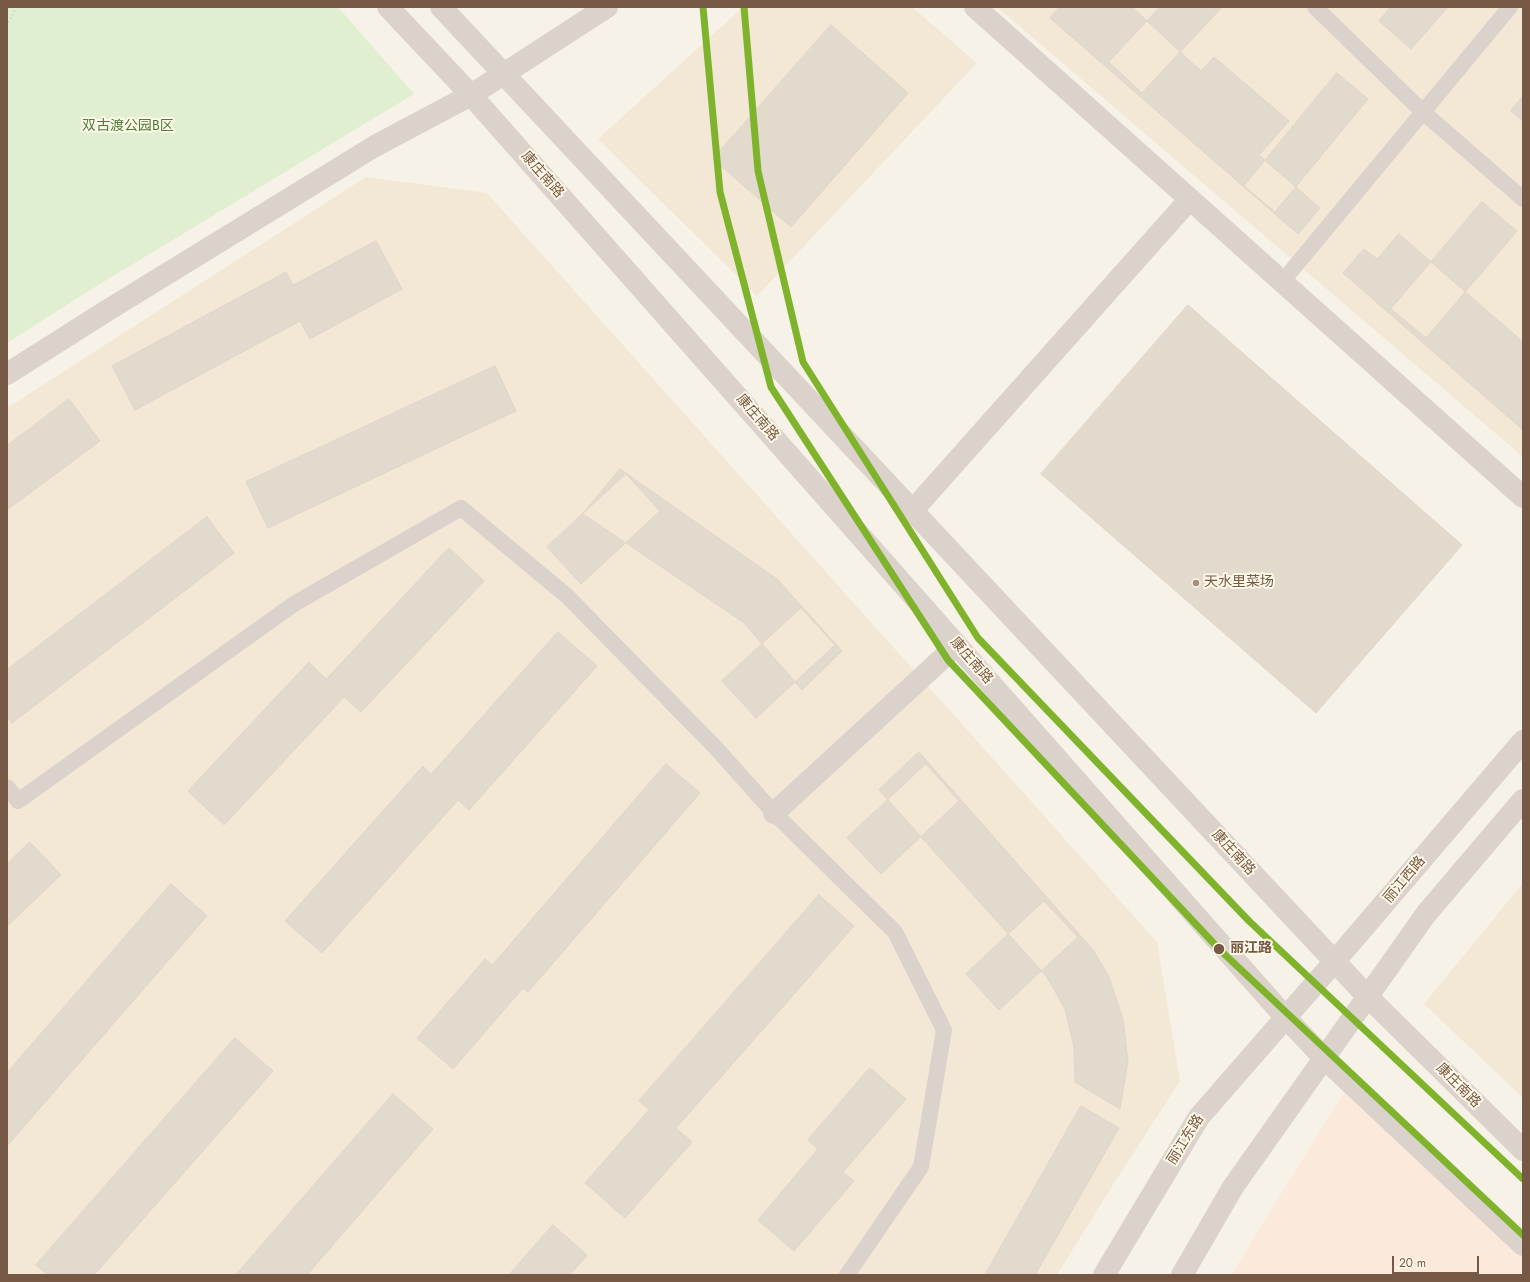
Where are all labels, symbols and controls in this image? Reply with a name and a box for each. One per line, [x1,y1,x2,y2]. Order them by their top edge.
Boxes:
park label: 双古渡公园B区 [82,119,174,135]
street label: 康庄南路 [517,148,567,202]
street label: 康庄南路 [732,391,782,445]
place label: 天水里菜场 [1204,575,1274,591]
marker: 天水里菜场 [1191,578,1201,588]
street label: 康庄南路 [946,634,996,688]
street label: 康庄南路 [1208,827,1258,879]
street label: 丽江西路 [1381,853,1429,907]
place label: 丽江路 [1230,941,1272,957]
marker: 丽江路 [1212,942,1226,956]
street label: 康庄南路 [1432,1060,1484,1112]
street label: 丽江东路 [1164,1112,1208,1168]
scale bar [1394,1248,1481,1274]
text: 20 m [1399,1254,1426,1272]

